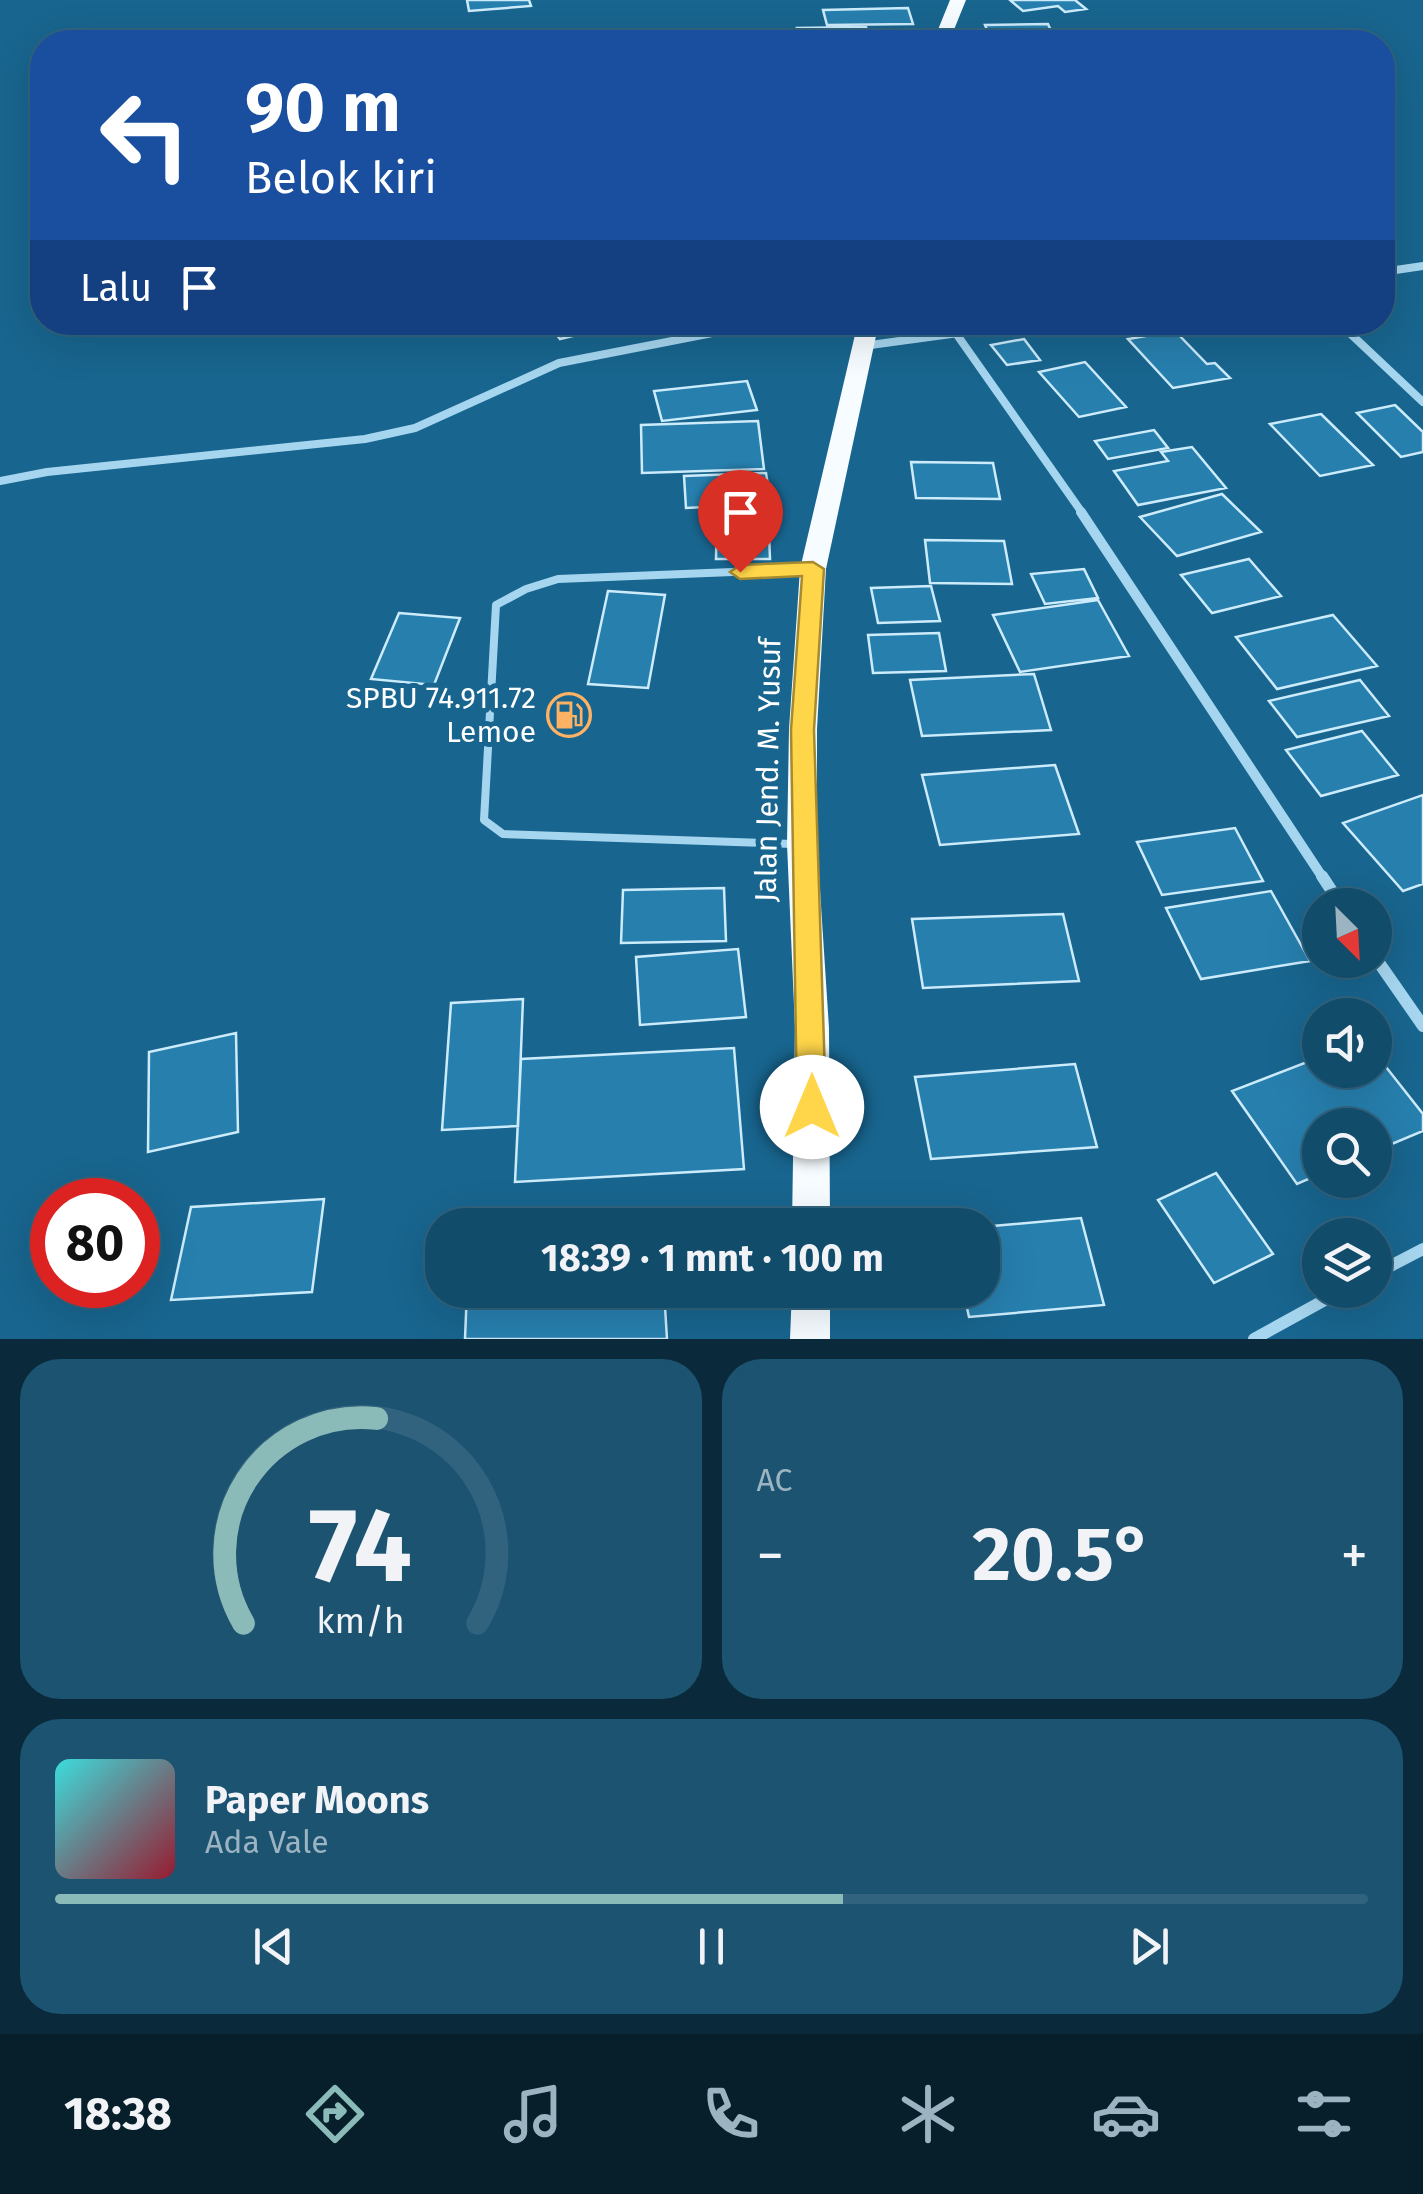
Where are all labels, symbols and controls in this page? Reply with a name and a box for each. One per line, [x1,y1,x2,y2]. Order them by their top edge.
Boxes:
text: 90 m [245,66,401,150]
icon: left [80,70,210,200]
text: Belok kiri [245,151,437,205]
icon: arrive [172,260,227,315]
text: Lalu [80,265,152,311]
pin [698,470,783,573]
icon: arrive [713,485,768,540]
street label: Jalan Jend. M. Yusuf [748,636,788,902]
place label: SPBU 74.911.72 Lemoe [346,680,536,750]
fuel station icon: SPBU 74.911.72 Lemoe [546,692,592,738]
north arrow [1302,888,1392,978]
map controls [1302,888,1392,1308]
button: sound [1302,998,1392,1088]
position arrow [760,1055,864,1159]
button: search [1302,1108,1392,1198]
speed limit sign: 80 [30,1178,160,1308]
button: layers [1302,1218,1392,1308]
text: 18:39 · 1 mnt · 100 m [541,1235,884,1281]
text: AC [757,1461,792,1499]
text: 74 [309,1484,412,1609]
text: 20.5° [972,1510,1152,1600]
text: − [757,1523,784,1589]
text: + [1341,1523,1368,1589]
text: km/h [317,1600,405,1642]
text: Paper Moons [205,1777,429,1823]
text: Ada Vale [205,1823,329,1861]
icon: previous [246,1919,301,1974]
icon: pause [684,1919,739,1974]
icon: next [1122,1919,1177,1974]
icon: directions [300,2079,370,2149]
icon: music [498,2079,568,2149]
icon: phone [696,2079,766,2149]
icon: climate [893,2079,963,2149]
icon: car [1091,2079,1161,2149]
icon: filters [1289,2079,1359,2149]
text: 18:38 [64,2087,172,2141]

